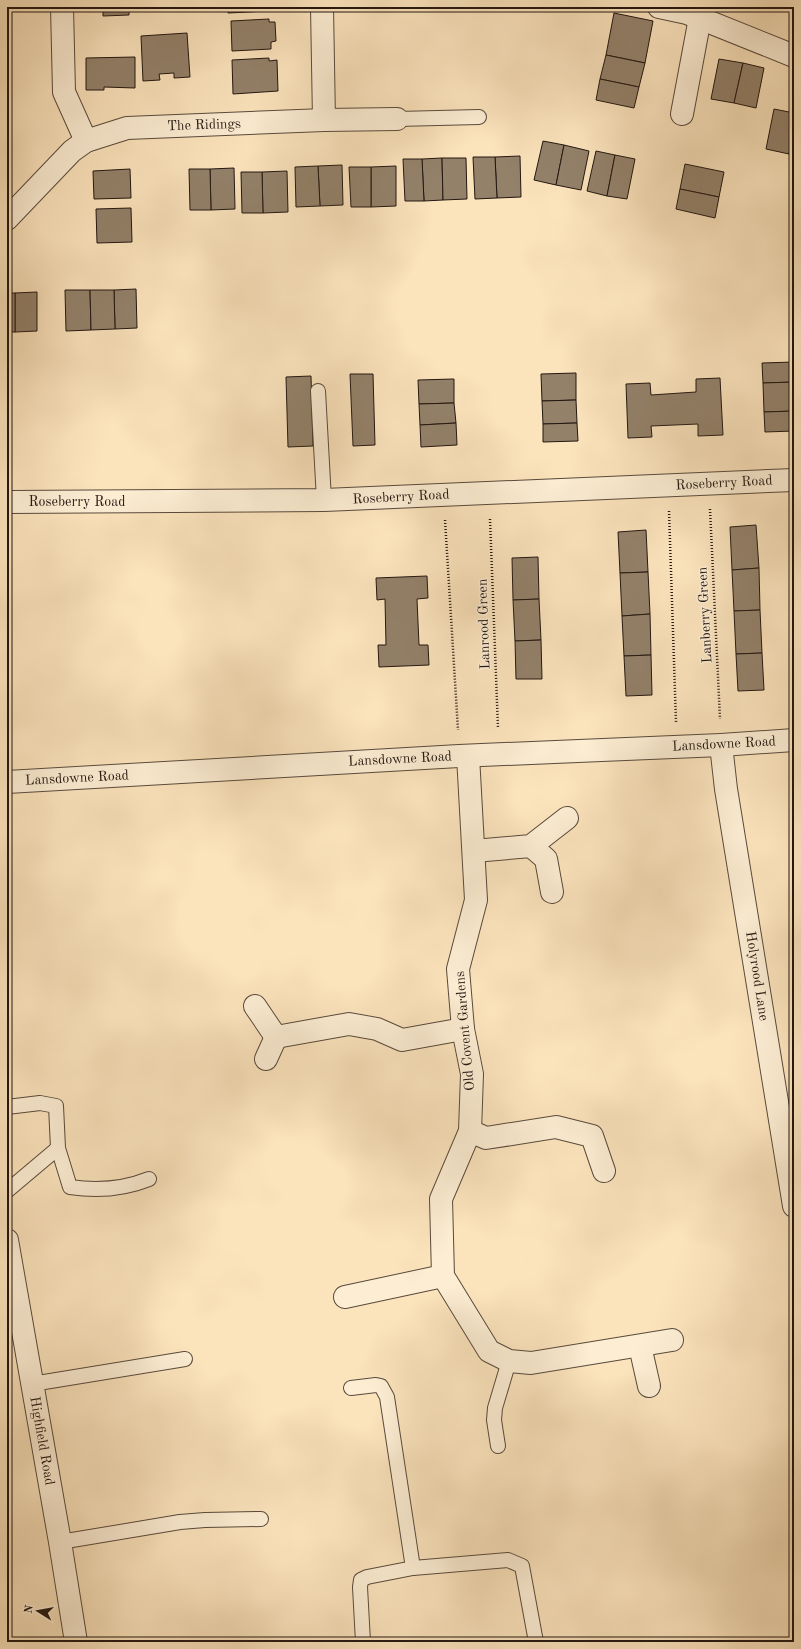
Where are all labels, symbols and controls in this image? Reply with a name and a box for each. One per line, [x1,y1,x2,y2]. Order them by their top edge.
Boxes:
street label: The Ridings [167,117,241,133]
street label: Roseberry Road [675,473,773,493]
street label: Roseberry Road [352,487,450,507]
street label: Roseberry Road [28,495,126,509]
street label: Lanberry Green [695,566,715,664]
street label: Lanrood Green [475,578,493,670]
street label: Lansdowne Road [672,734,776,754]
street label: Lansdowne Road [348,749,452,769]
street label: Lansdowne Road [25,768,129,788]
street label: Holyrood Lane [743,930,771,1022]
street label: Old Covent Gardens [453,971,477,1091]
street label: Highfield Road [27,1395,57,1487]
north arrow [18,1591,58,1631]
text: N [23,1604,36,1615]

